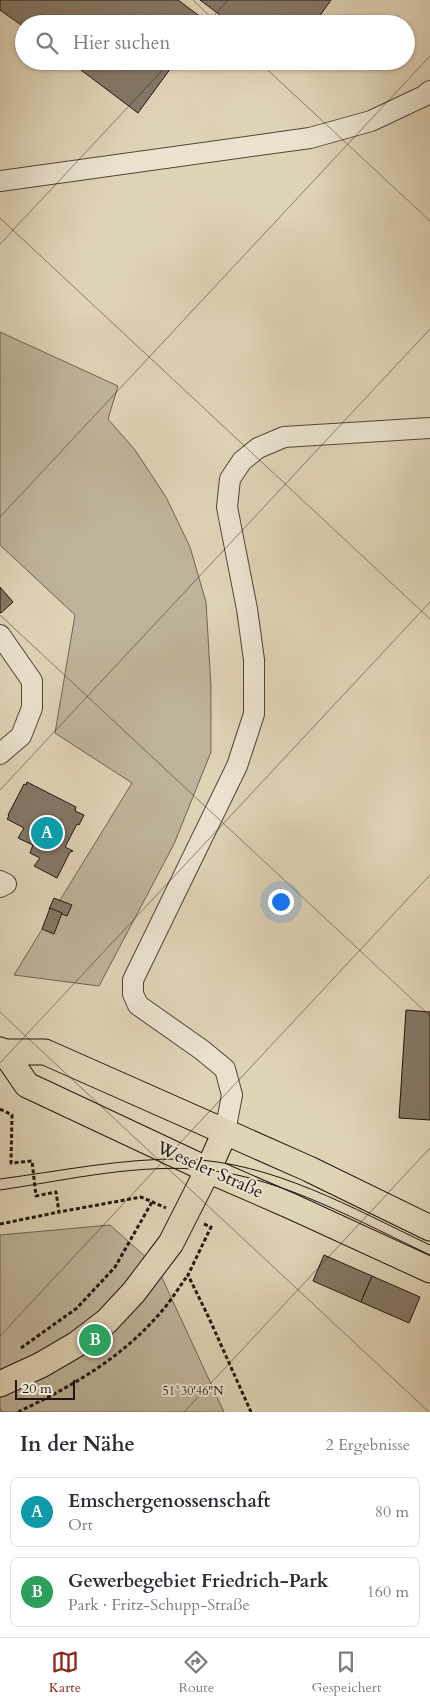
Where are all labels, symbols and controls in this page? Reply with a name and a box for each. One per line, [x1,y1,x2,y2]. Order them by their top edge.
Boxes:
search box [15,15,415,70]
icon: search [33,29,61,57]
text: Hier suchen [73,30,170,56]
pin: A [31,814,63,852]
your location [268,889,294,915]
street label: Weseler Straße [152,1135,267,1205]
pin: B [79,1321,111,1359]
scale bar [15,1377,75,1400]
text: 20 m [22,1379,52,1398]
text: 51°30'46"N [163,1383,224,1399]
text: In der Nähe [20,1430,135,1459]
text: 2 Ergebnisse [325,1434,410,1456]
text: Emschergenossenschaft [68,1488,270,1514]
text: A [31,1501,43,1523]
text: 80 m [375,1501,409,1523]
text: Ort [68,1514,93,1536]
text: Gewerbegebiet Friedrich-Park [68,1568,329,1594]
text: B [31,1581,43,1603]
text: 160 m [367,1581,409,1603]
text: Park · Fritz-Schupp-Straße [68,1594,250,1616]
tab: Karte [49,1648,81,1697]
tab: Route [178,1648,214,1697]
tab: Gespeichert [311,1648,381,1697]

